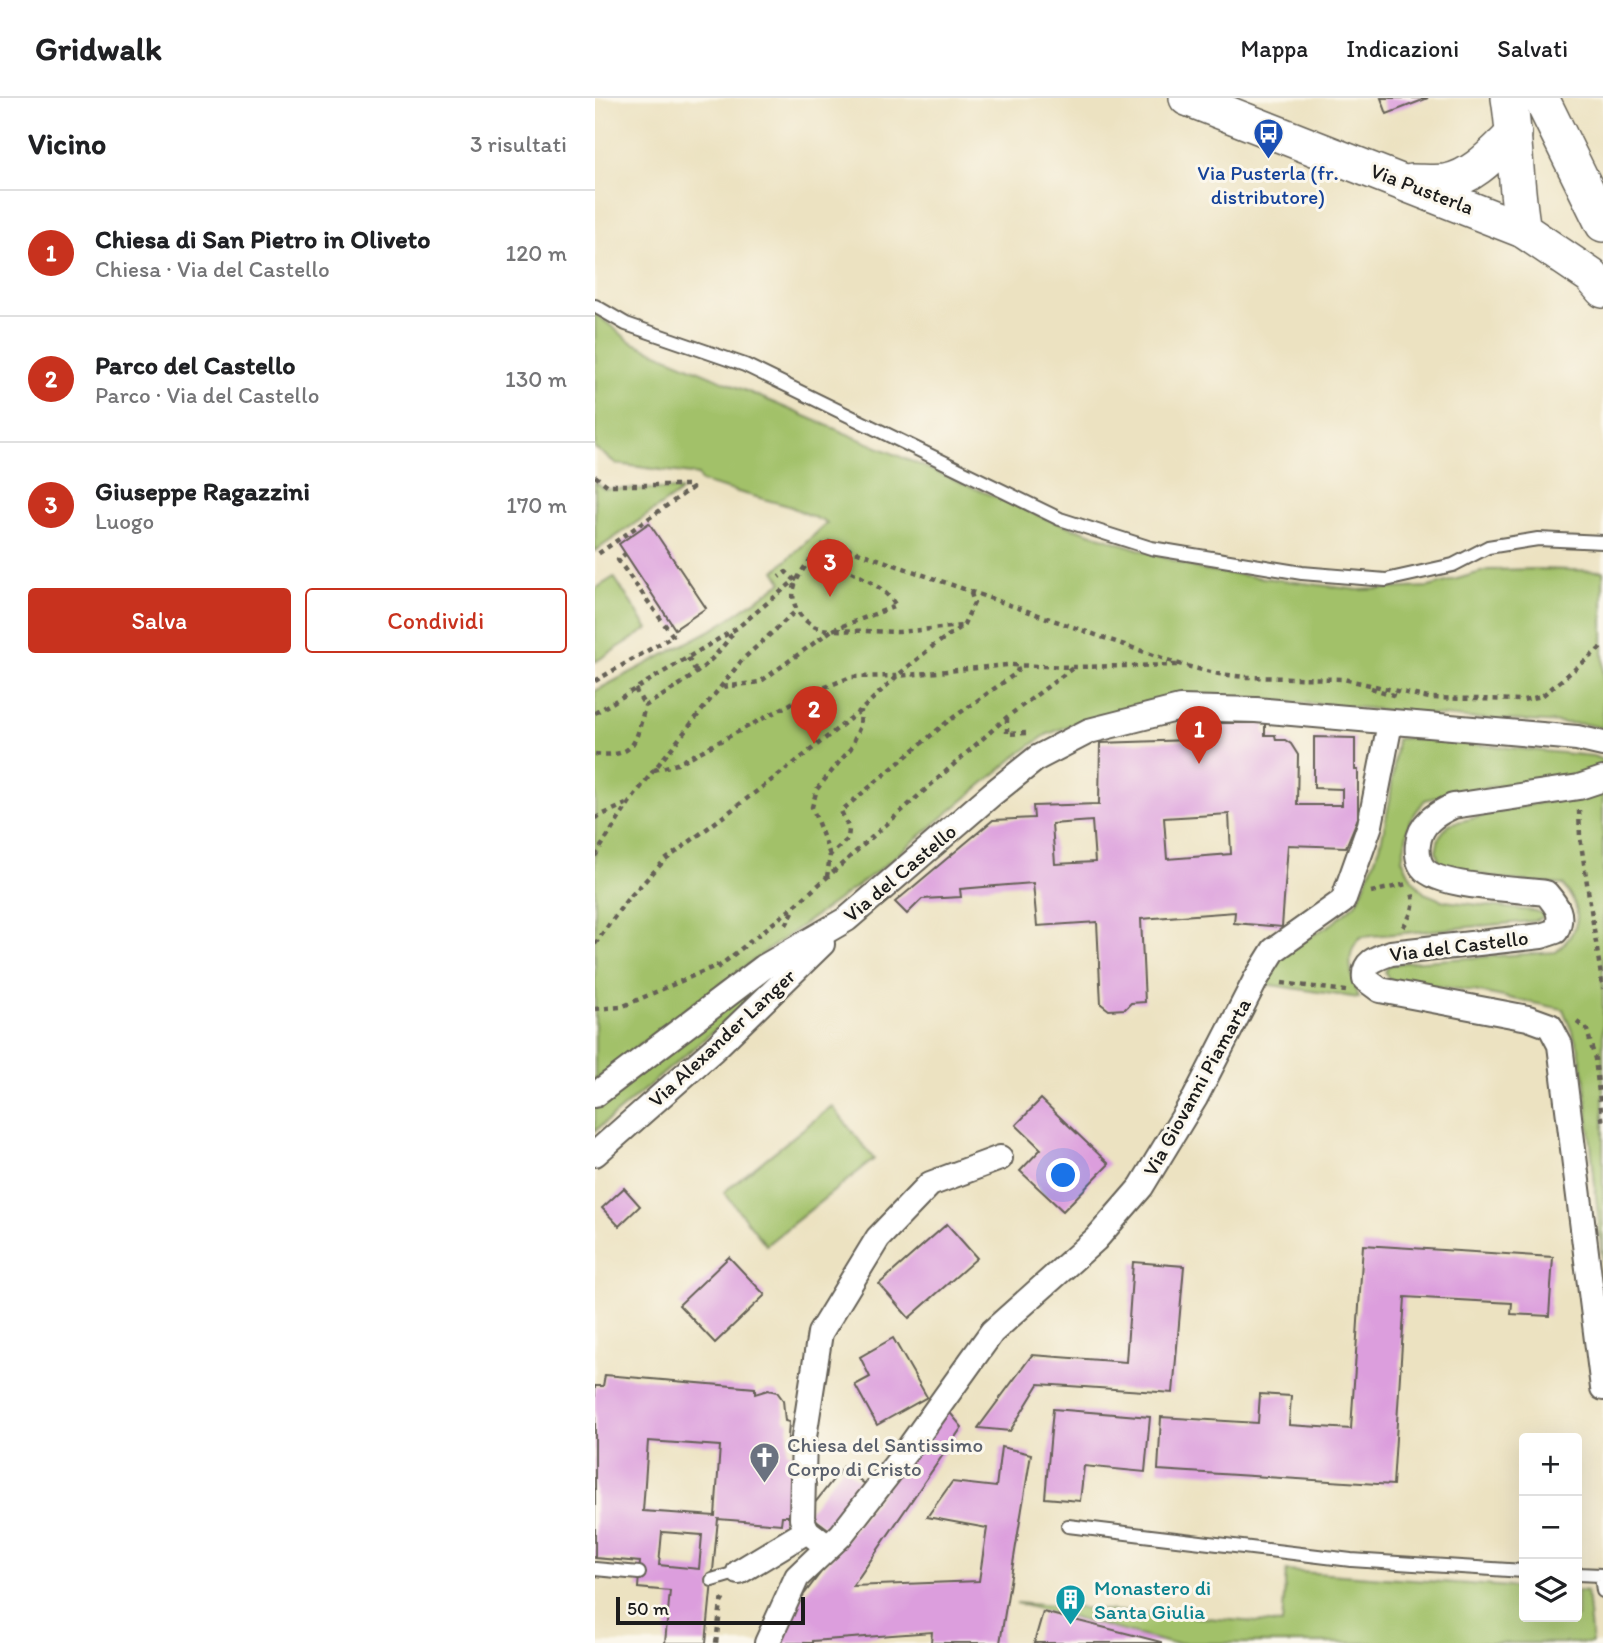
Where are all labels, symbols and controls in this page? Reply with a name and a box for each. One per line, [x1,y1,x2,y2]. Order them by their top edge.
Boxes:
text: Gridwalk [35,29,162,68]
text: Mappa [1240,34,1308,63]
text: Indicazioni [1346,34,1459,63]
text: Salvati [1497,34,1568,63]
bus stop icon: Via Pusterla (fr. distributore) [1251,116,1285,160]
text: Vicino [28,125,106,162]
text: 3 risultati [470,130,567,158]
street label: Via Pusterla [1367,157,1477,220]
place label: Via Pusterla (fr. distributore) [1197,160,1339,209]
text: Chiesa di San Pietro in Oliveto [95,223,431,255]
text: 1 [46,239,56,267]
text: 120 m [506,239,567,267]
text: Chiesa · Via del Castello [95,255,330,283]
text: Parco del Castello [95,349,296,381]
text: 2 [45,365,57,393]
text: 130 m [505,365,567,393]
text: Parco · Via del Castello [95,381,319,409]
text: Giuseppe Ragazzini [95,475,310,507]
text: 3 [45,491,57,519]
text: 170 m [506,491,567,519]
text: Luogo [95,507,154,535]
pin: 3 [807,539,853,597]
button: Salva [28,588,291,653]
button: Condividi [305,588,567,653]
pin: 2 [791,686,837,744]
pin: 1 [1176,706,1222,764]
street label: Via del Castello [838,818,961,927]
street label: Via del Castello [1388,925,1530,966]
street label: Via Alexander Langer [643,963,800,1112]
street label: Via Giovanni Piamarta [1137,993,1256,1180]
your location [1046,1158,1080,1192]
place label: Chiesa del Santissimo Corpo di Cristo [787,1432,983,1481]
map controls [1519,1433,1582,1622]
button: + [1519,1433,1582,1496]
church icon: Chiesa del Santissimo Corpo di Cristo [747,1440,781,1484]
button: − [1519,1496,1582,1559]
button: layers [1519,1559,1582,1622]
place label: Monastero di Santa Giulia [1094,1575,1211,1624]
building icon: Monastero di Santa Giulia [1054,1583,1088,1627]
scale bar [616,1594,805,1626]
text: 50 m [627,1597,669,1620]

